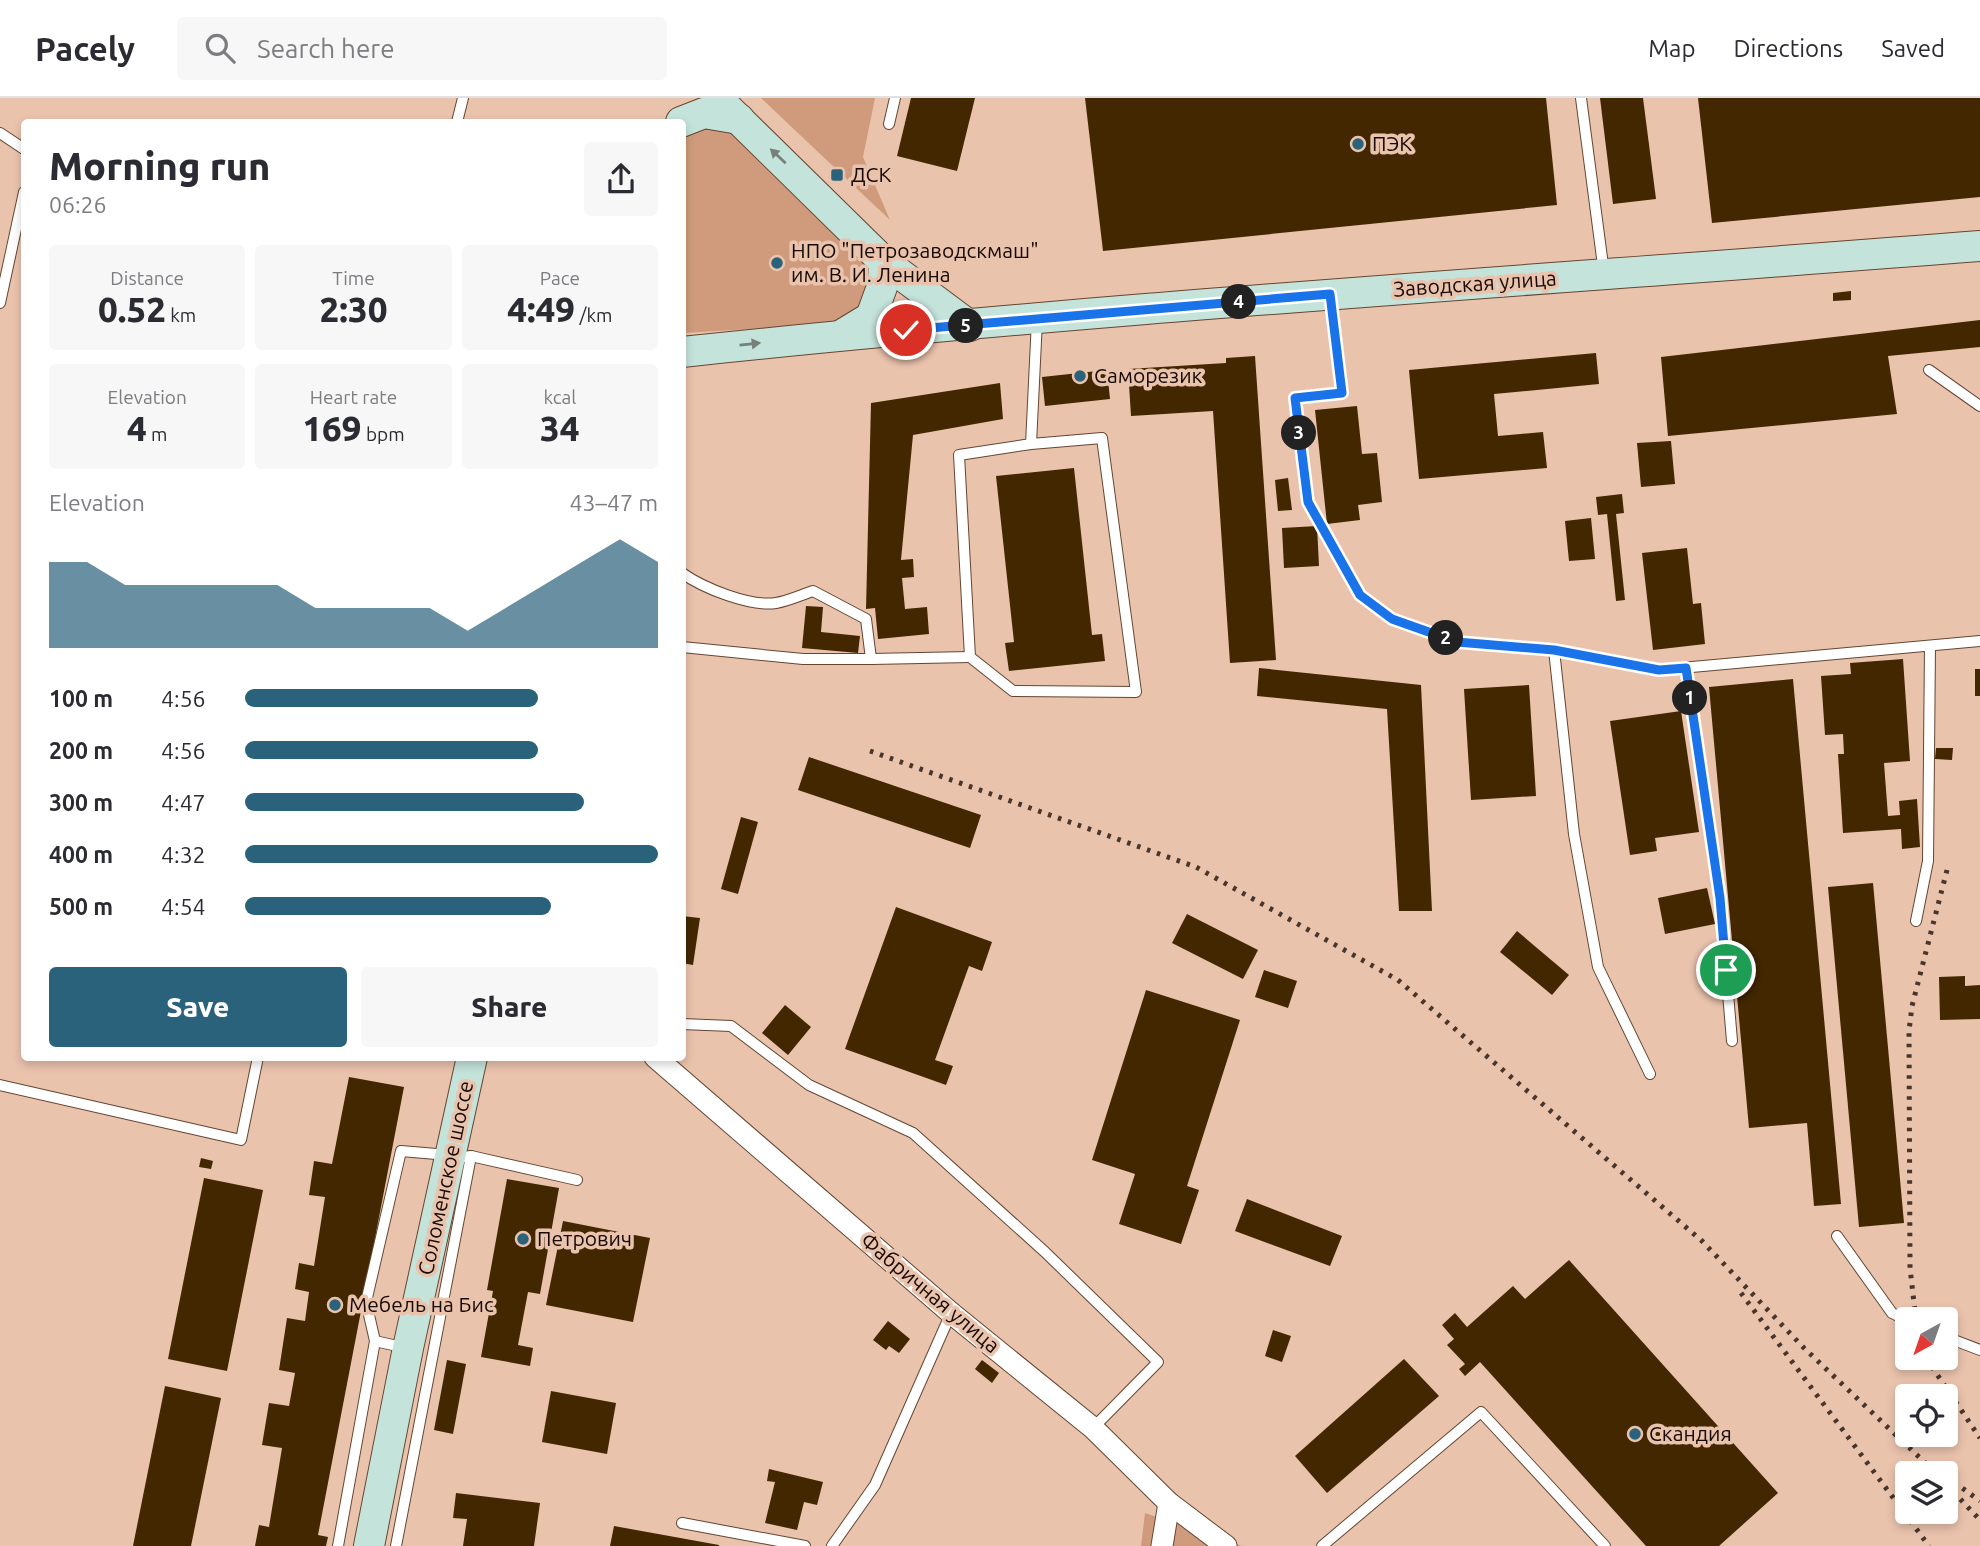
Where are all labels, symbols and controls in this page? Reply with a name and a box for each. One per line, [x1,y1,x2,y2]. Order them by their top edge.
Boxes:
search box [177,17,667,80]
icon: search [201,29,239,67]
text: Pacely [35,30,135,67]
text: Search here [257,34,395,63]
text: Map [1648,35,1695,62]
text: Directions [1733,35,1843,62]
text: Saved [1881,35,1945,62]
place label: ПЭК [1372,131,1412,155]
marker: ПЭК [1350,136,1366,152]
button: share [584,142,658,216]
text: Morning run [49,145,270,187]
one-way arrow [770,148,787,165]
place label: ДСК [851,162,891,186]
marker: ДСК [829,167,845,183]
text: 06:26 [49,192,107,217]
place label: НПО "Петрозаводскмаш" им. В. И. Ленина [791,238,1039,286]
marker: НПО "Петрозаводскмаш" им. В. И. Ленина [769,255,785,271]
street label: Заводская улица [1392,265,1557,301]
text: Distance [110,267,184,289]
text: Time [332,267,375,289]
text: Pace [540,267,580,289]
pin: 4 [1222,284,1256,320]
text: 0.52 [98,289,166,329]
text: 2:30 [320,289,387,329]
text: 4:49 [507,289,575,329]
text: 4 [1233,290,1244,312]
pin [876,300,936,360]
text: km [166,304,196,326]
text: /km [575,304,612,326]
pin: 5 [948,308,984,344]
icon: check [887,311,925,349]
text: 5 [960,314,971,336]
one-way arrow [740,339,762,350]
place label: Саморезик [1094,363,1203,387]
marker: Саморезик [1072,368,1088,384]
text: Elevation [108,386,187,408]
text: Heart rate [310,386,397,408]
text: kcal [543,386,576,408]
text: 4 [127,408,147,448]
text: 169 [302,408,362,448]
text: 34 [540,408,580,448]
pin: 3 [1282,416,1316,450]
text: 3 [1293,421,1304,443]
text: m [147,423,167,445]
text: bpm [362,423,405,445]
text: Elevation [49,490,145,515]
text: 43–47 m [570,490,658,515]
pin: 2 [1428,620,1464,656]
text: 2 [1440,626,1451,648]
pin: 1 [1672,680,1708,716]
text: 100 m [49,686,113,711]
text: 4:56 [161,686,206,711]
text: 1 [1684,686,1695,708]
text: 200 m [49,738,113,763]
text: 4:56 [161,738,206,763]
text: 300 m [49,790,113,815]
text: 4:47 [161,790,206,815]
text: 400 m [49,842,113,867]
text: 4:32 [161,842,206,867]
text: 500 m [49,894,113,919]
text: 4:54 [161,894,206,919]
pin [1696,940,1756,1000]
icon: arrive [1707,951,1745,989]
button: Save [49,967,347,1047]
button: Share [361,967,658,1047]
street label: Соломенское шоссе [413,1078,477,1277]
place label: Петрович [537,1226,632,1250]
street label: Фабричная улица [857,1227,1005,1357]
marker: Петрович [515,1231,531,1247]
place label: Мебель на Бис [349,1292,494,1316]
marker: Мебель на Бис [327,1297,343,1313]
north arrow [1895,1307,1958,1370]
map controls [1895,1307,1958,1524]
button: locate [1895,1384,1958,1447]
place label: Скандия [1649,1421,1732,1445]
marker: Скандия [1627,1426,1643,1442]
button: layers [1895,1461,1958,1524]

